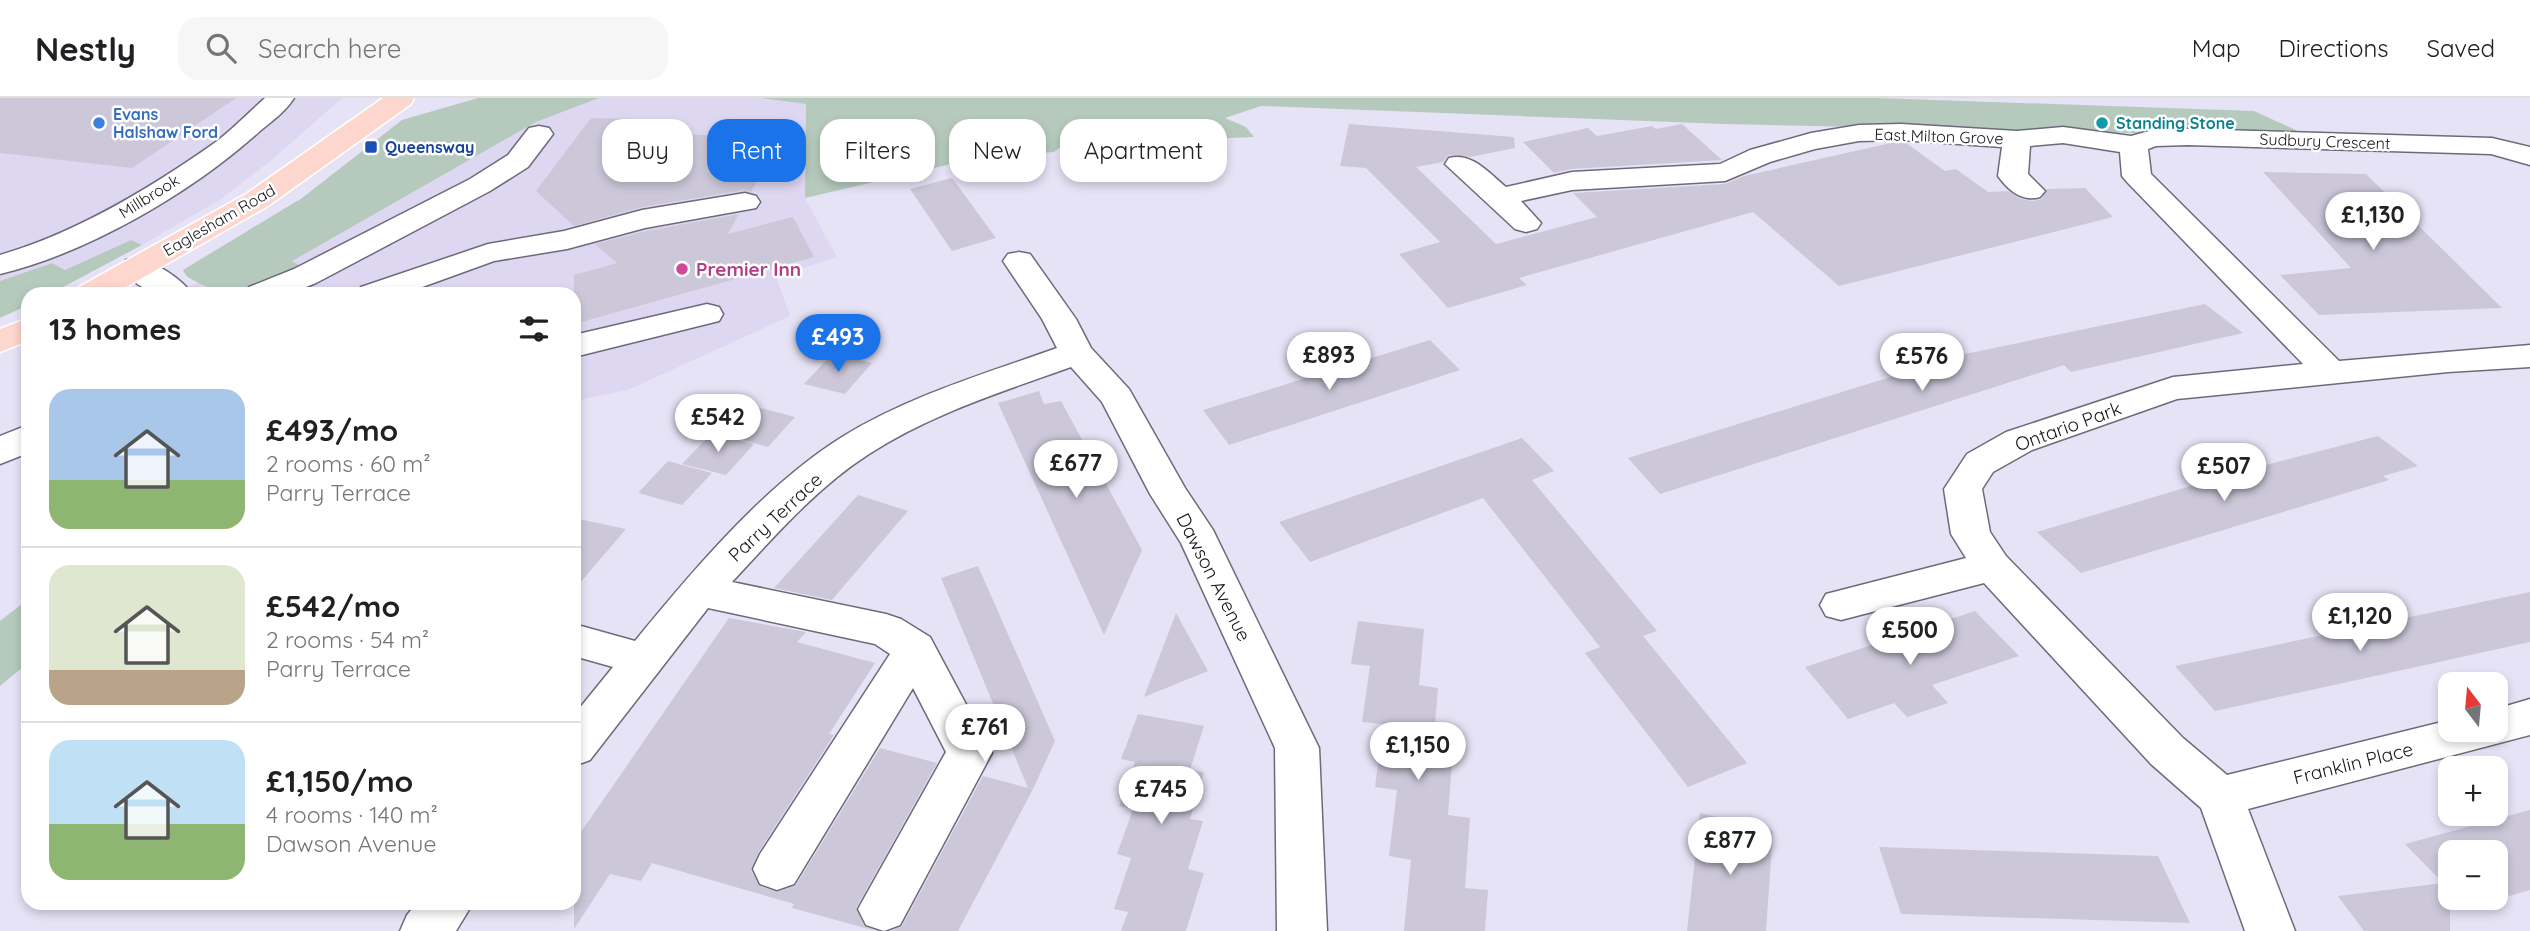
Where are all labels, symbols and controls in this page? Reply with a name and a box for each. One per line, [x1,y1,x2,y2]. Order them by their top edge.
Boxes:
search box [178,17,668,80]
text: Nestly [35,28,136,69]
icon: search [202,29,240,67]
text: Search here [258,32,401,65]
text: Map [2192,33,2241,63]
text: Directions [2279,33,2389,63]
text: Saved [2427,33,2495,63]
place label: Evans Halshaw Ford [113,104,218,142]
place label: Standing Stone [2116,113,2235,133]
marker: Evans Halshaw Ford [91,115,107,131]
marker: Standing Stone [2094,115,2110,131]
chip: Buy [602,119,693,182]
chip: Rent [707,119,806,182]
chip: Filters [820,119,935,182]
chip: New [949,119,1046,182]
chip: Apartment [1060,119,1227,182]
street label: East Milton Grove [1874,124,2004,148]
street label: Sudbury Crescent [2259,129,2391,153]
place label: Queensway [385,137,474,157]
marker: Queensway [363,139,379,155]
street label: Millbrook [115,170,183,222]
street label: Eaglesham Road [159,180,279,260]
pin: £1,130 [2316,192,2430,252]
text: £1,130 [2341,200,2405,229]
place label: Premier Inn [696,257,801,281]
marker: Premier Inn [674,261,690,277]
text: 13 homes [49,310,181,348]
icon: filters [515,310,553,348]
pin: £493 [797,314,879,374]
text: £493 [812,322,864,351]
pin: £893 [1288,332,1370,392]
pin: £576 [1881,334,1963,393]
text: £893 [1303,340,1355,369]
text: £576 [1896,341,1948,370]
pin: £542 [677,394,759,454]
street label: Ontario Park [2011,396,2125,456]
text: £542 [691,402,745,431]
text: £493/mo [266,411,398,449]
icon: home [105,417,189,501]
pin: £677 [1035,440,1117,500]
pin: £507 [2183,444,2265,503]
text: £677 [1050,448,1102,477]
text: 2 rooms · 60 m² [266,449,431,478]
text: £507 [2197,451,2251,480]
street label: Parry Terrace [723,467,827,567]
text: Parry Terrace [266,478,411,507]
street label: Dawson Avenue [1171,509,1257,645]
text: £542/mo [266,587,400,625]
icon: home [105,593,189,677]
pin: £1,120 [2303,594,2417,653]
text: £1,120 [2328,601,2392,630]
pin: £500 [1869,608,1951,667]
text: £500 [1882,615,1938,644]
text: 2 rooms · 54 m² [266,625,429,654]
text: Parry Terrace [266,654,411,683]
north arrow [2438,672,2508,742]
map controls [2438,672,2508,910]
pin: £761 [944,704,1026,764]
text: £761 [961,712,1009,741]
pin: £1,150 [1361,722,1475,782]
text: £1,150 [1386,730,1450,759]
street label: Franklin Place [2291,737,2415,789]
button: + [2438,756,2508,826]
text: £1,150/mo [266,762,413,800]
pin: £745 [1120,766,1202,826]
icon: home [105,768,189,852]
text: £745 [1135,774,1187,803]
text: 4 rooms · 140 m² [266,800,438,829]
pin: £877 [1689,818,1771,877]
text: £877 [1704,825,1756,854]
text: Dawson Avenue [266,829,436,858]
button: − [2438,840,2508,910]

